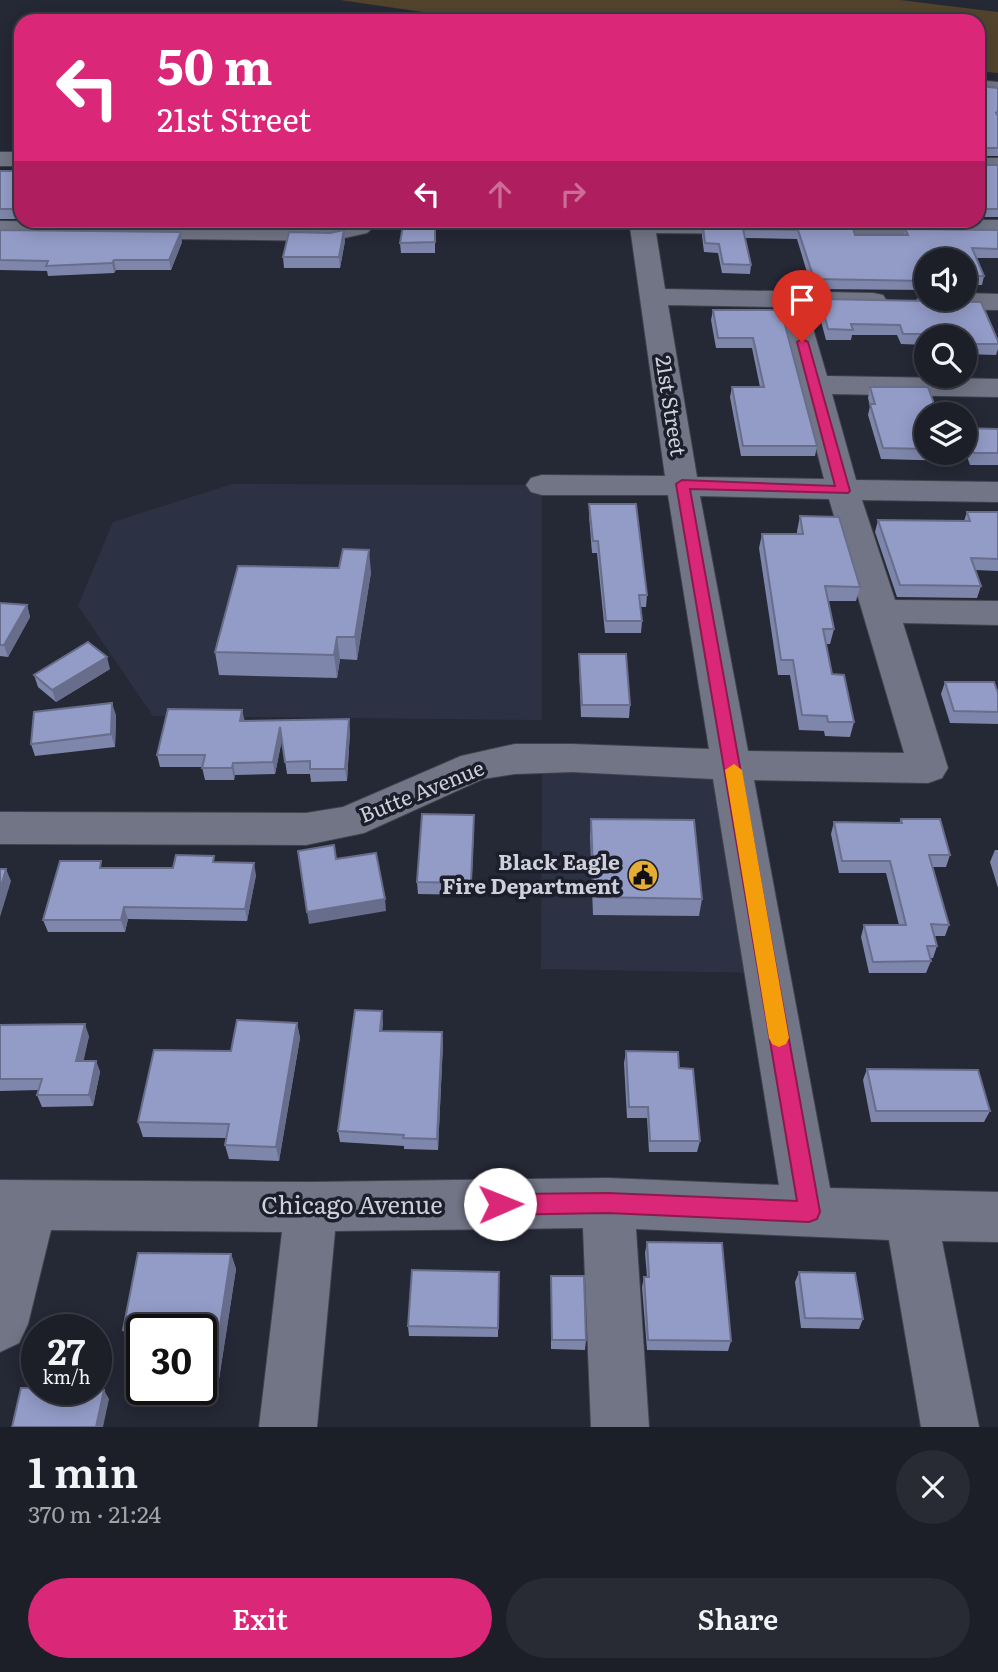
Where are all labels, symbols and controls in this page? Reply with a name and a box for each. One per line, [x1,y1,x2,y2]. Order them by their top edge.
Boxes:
text: 50 m [157,27,273,100]
icon: left [42,42,133,133]
text: 21st Street [157,94,311,142]
icon: left [408,175,446,213]
icon: ahead [481,175,519,213]
icon: right [554,175,592,213]
map controls [914,248,977,465]
button: sound [914,248,977,311]
pin [772,270,832,342]
icon: arrive [783,281,821,319]
button: search [914,325,977,388]
street label: 21st Street [649,353,696,459]
button: layers [914,402,977,465]
street label: Butte Avenue [354,751,488,829]
place label: Black Eagle Fire Department [442,845,621,900]
public building icon: Black Eagle Fire Department [626,858,660,892]
position arrow [463,1167,537,1241]
street label: Chicago Avenue [261,1186,443,1221]
speed limit sign: 30 [126,1314,217,1405]
text: 27 [48,1324,85,1376]
text: km/h [43,1363,90,1390]
text: 1 min [28,1439,138,1501]
button: close [896,1450,970,1524]
text: 370 m · 21:24 [28,1496,161,1530]
button: Exit [28,1578,492,1658]
button: Share [506,1578,970,1658]

